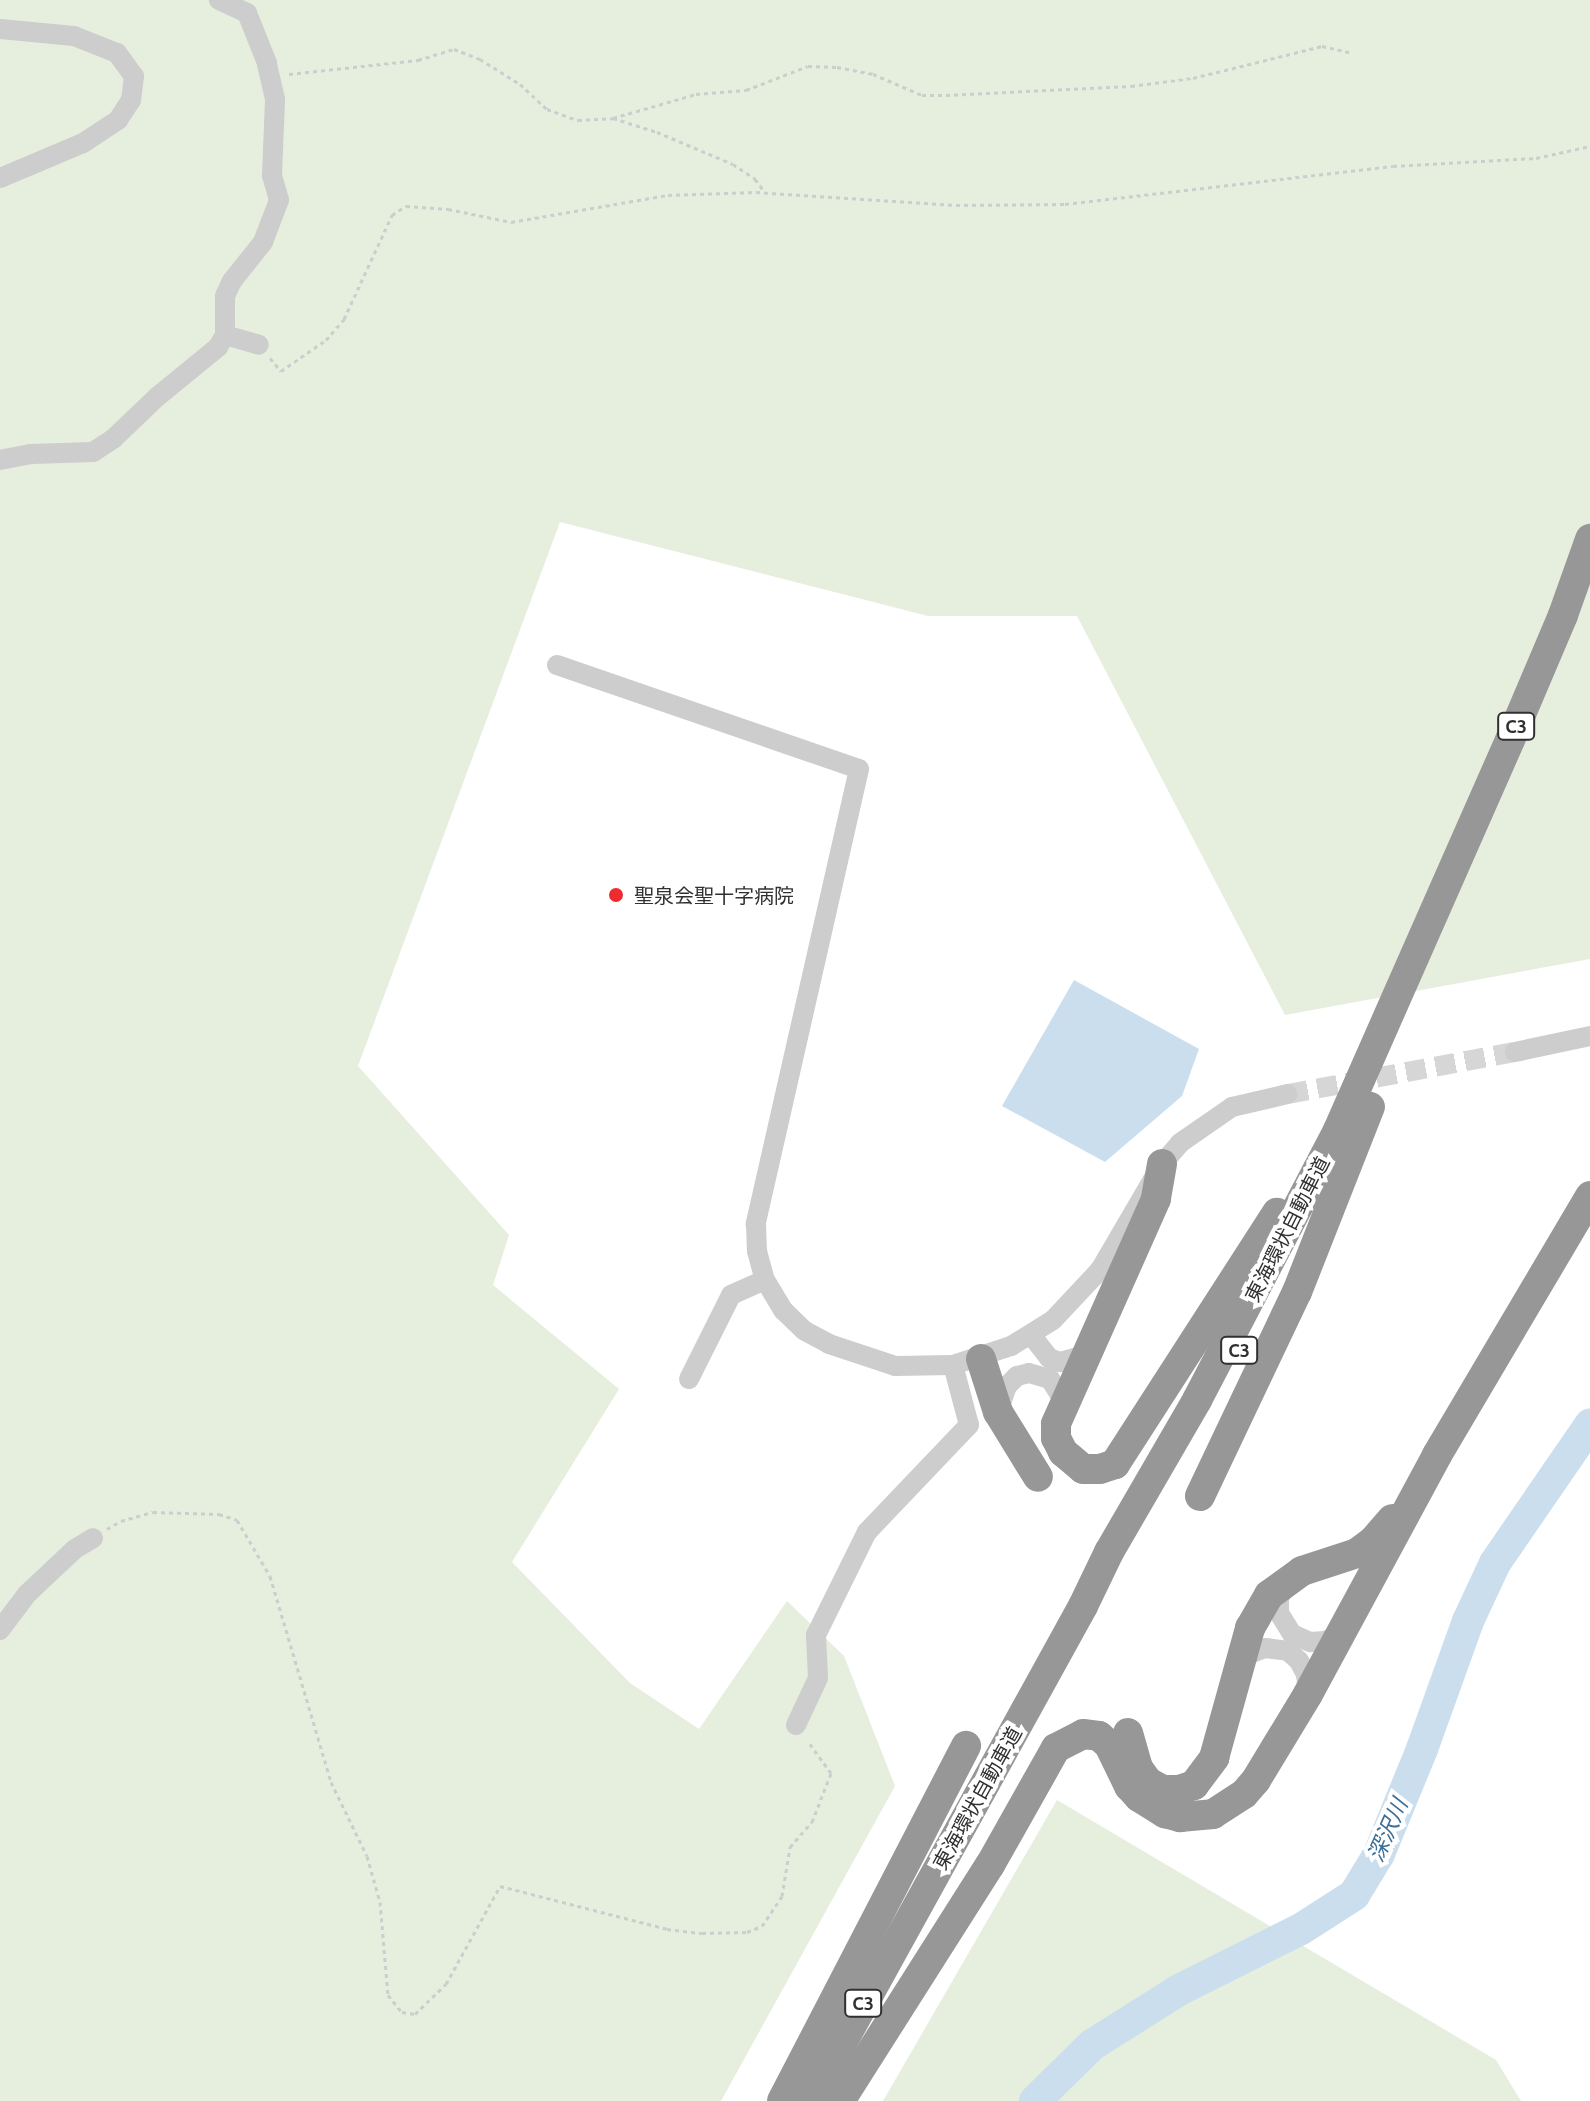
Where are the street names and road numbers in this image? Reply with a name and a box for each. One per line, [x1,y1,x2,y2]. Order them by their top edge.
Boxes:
road number: C3 [1496,712,1536,740]
street label: 東海環状自動車道 [1240,1152,1334,1306]
road number: C3 [1219,1336,1259,1364]
street label: 東海環状自動車道 [928,1722,1026,1874]
road number: C3 [843,1989,883,2017]

